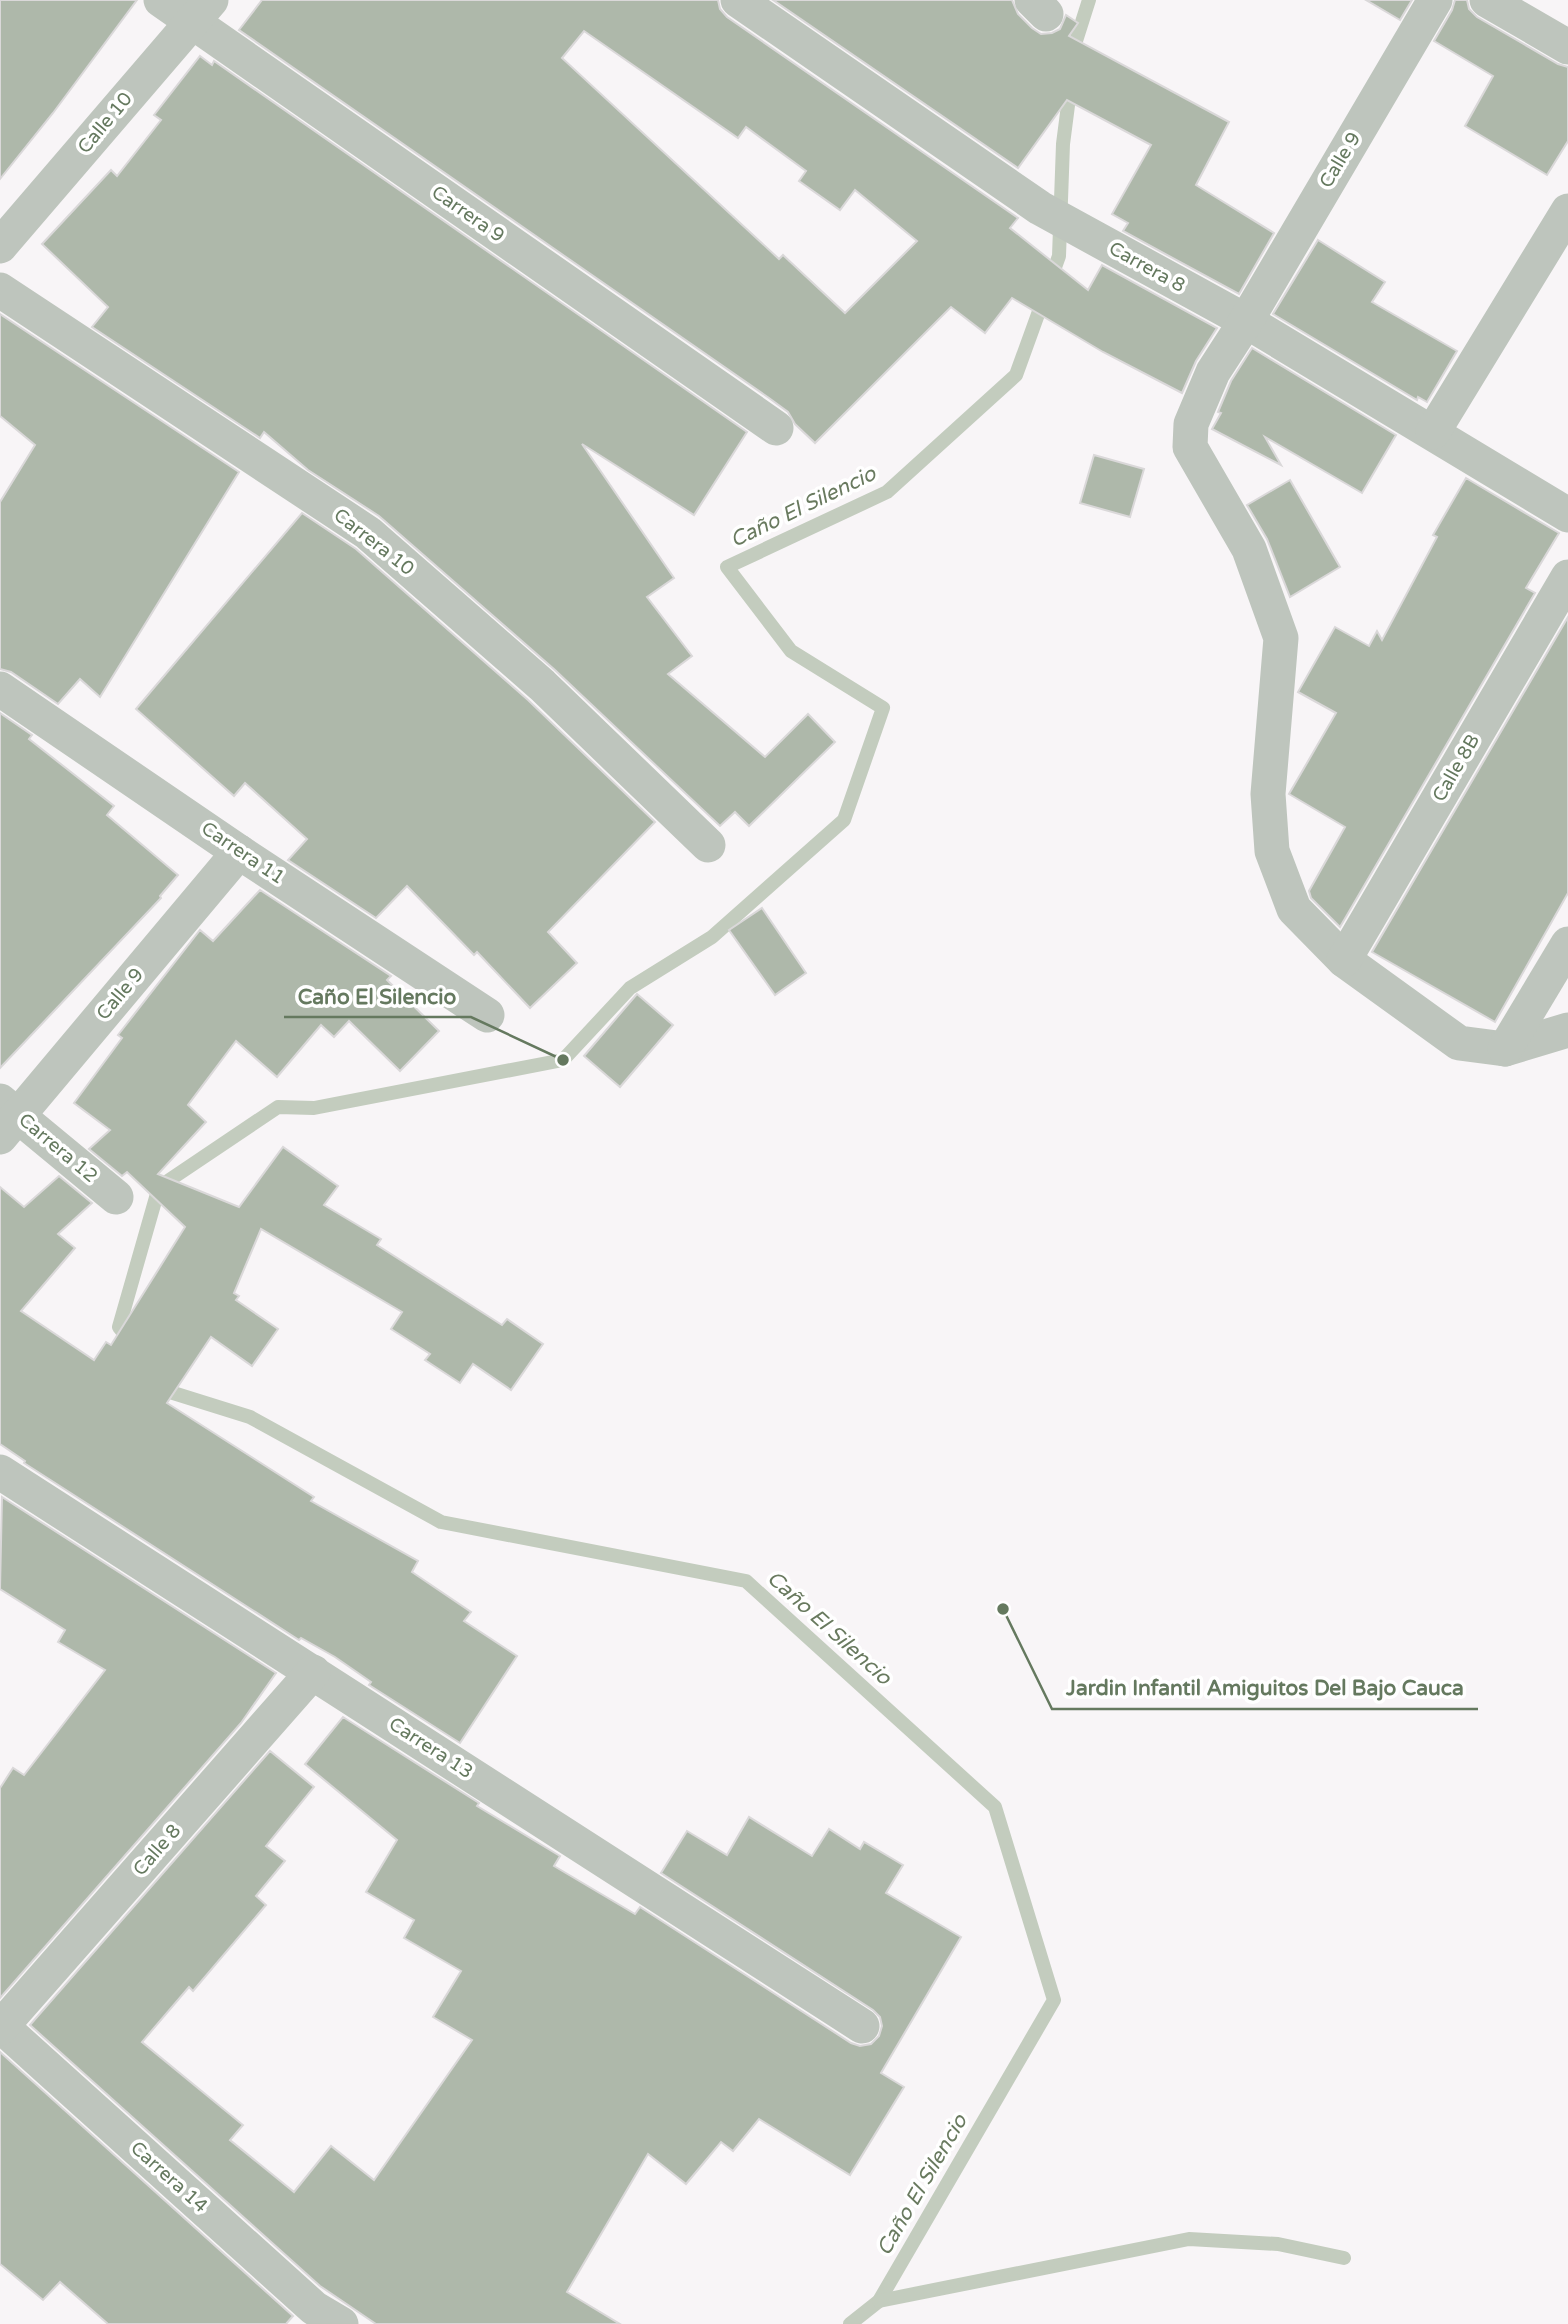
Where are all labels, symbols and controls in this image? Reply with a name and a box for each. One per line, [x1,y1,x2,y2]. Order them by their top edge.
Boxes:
street label: Calle 10 [73,88,137,158]
street label: Calle 9 [1315,128,1365,192]
street label: Carrera 9 [427,181,509,247]
street label: Carrera 8 [1105,237,1189,297]
water label: Caño El Silencio [726,460,881,553]
street label: Carrera 10 [330,504,419,580]
street label: Calle 8B [1428,730,1484,806]
street label: Carrera 11 [197,817,289,889]
street label: Calle 9 [92,964,148,1024]
callout: Caño El Silencio [284,975,471,1017]
text: Caño El Silencio [298,985,457,1010]
street label: Carrera 12 [14,1109,102,1187]
water label: Caño El Silencio [762,1566,897,1691]
callout: Jardin Infantil Amiguitos Del Bajo Cauca [1052,1667,1478,1709]
text: Jardin Infantil Amiguitos Del Bajo Cauca [1065,1676,1464,1701]
street label: Carrera 13 [385,1713,477,1783]
street label: Calle 8 [129,1820,185,1880]
water label: Caño El Silencio [872,2109,973,2260]
street label: Carrera 14 [126,2137,212,2217]

